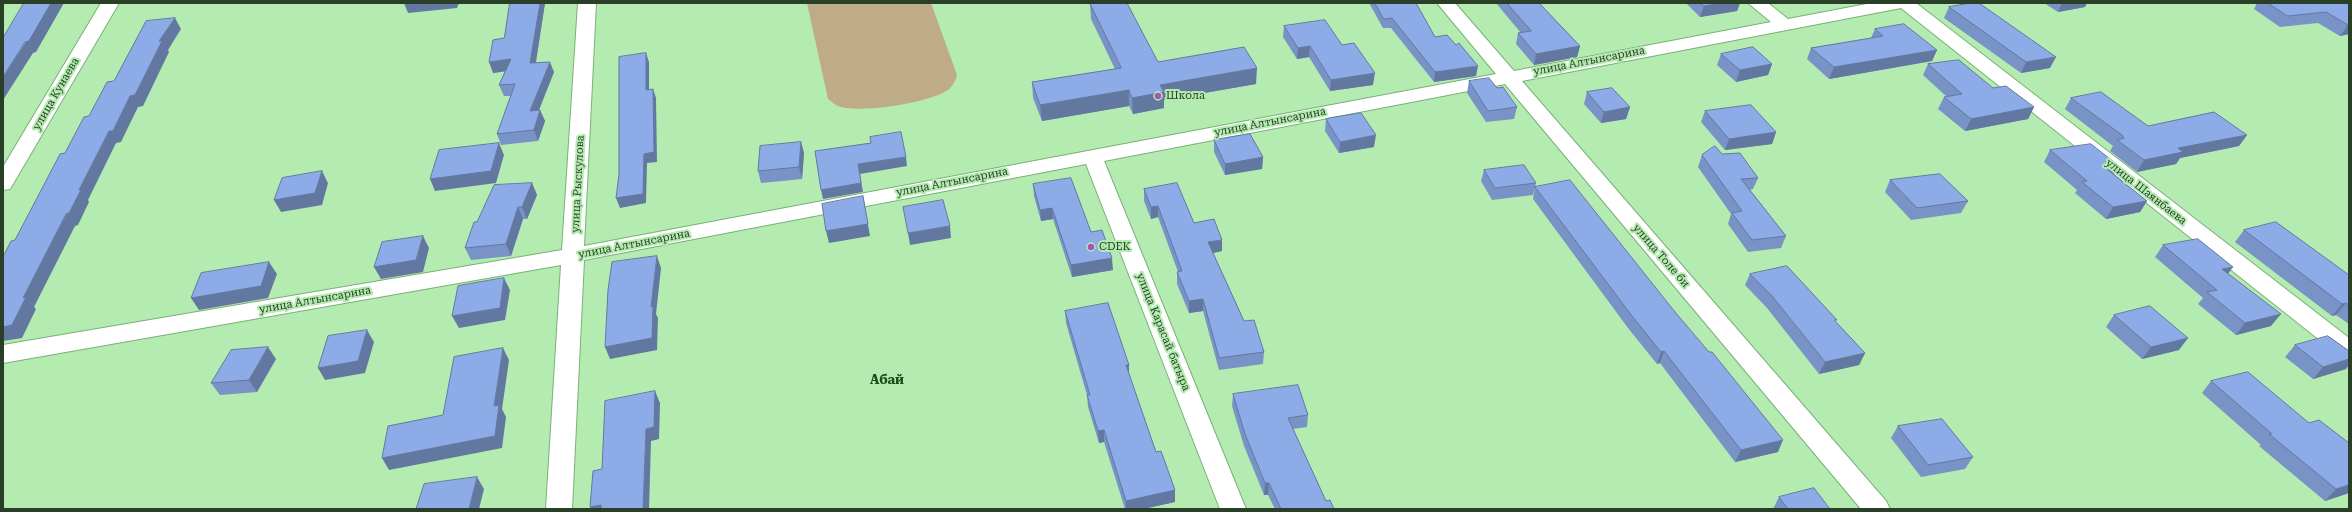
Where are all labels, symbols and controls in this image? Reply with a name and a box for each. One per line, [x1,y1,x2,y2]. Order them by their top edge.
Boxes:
street label: улица Алтынсарина [1532,44,1646,78]
street label: улица Кунаева [30,55,82,133]
place label: Школа [1166,89,1205,103]
marker: Школа [1153,91,1163,101]
street label: улица Алтынсарина [1213,105,1327,139]
street label: улица Рыскулова [569,135,587,233]
street label: улица Шаянбаева [2103,156,2189,228]
street label: улица Алтынсарина [895,165,1009,199]
street label: улица Толе би [1630,222,1692,290]
street label: улица Алтынсарина [577,227,691,261]
place label: CDEK [1099,240,1130,254]
marker: CDEK [1086,242,1096,252]
street label: улица Карасай батыра [1133,271,1193,393]
street label: улица Алтынсарина [258,284,372,316]
district label: Абай [870,372,904,388]

